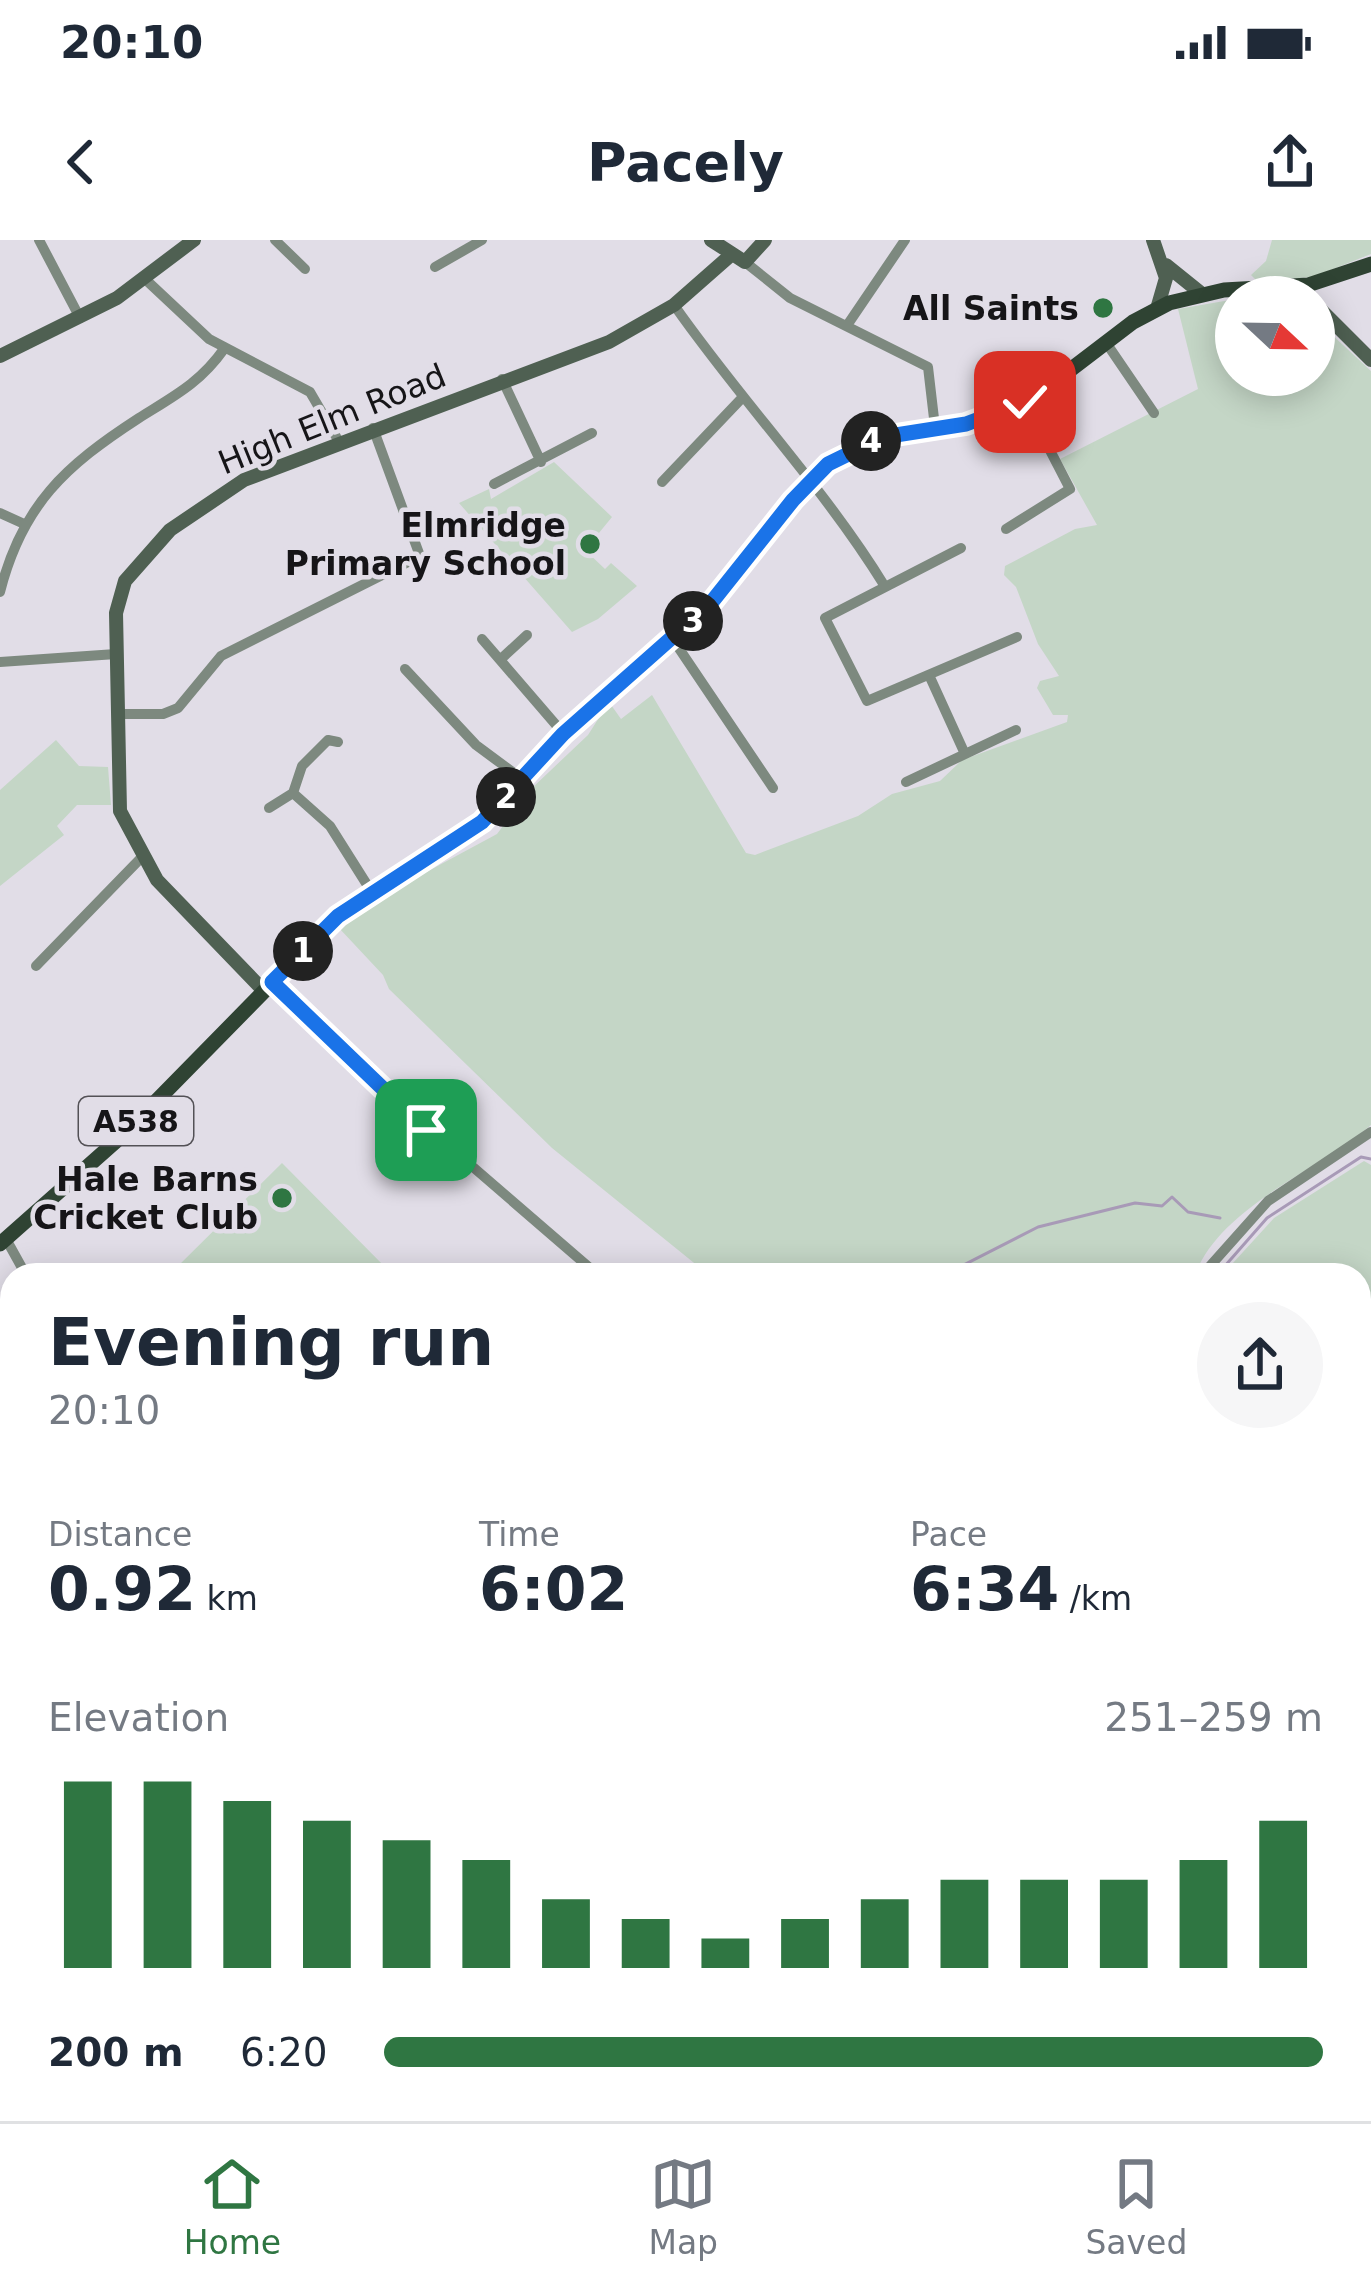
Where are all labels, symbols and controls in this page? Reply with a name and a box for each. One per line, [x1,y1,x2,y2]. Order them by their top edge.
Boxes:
text: 20:10 [60,16,203,69]
icon: back [48,129,114,195]
icon: share [1257,129,1323,195]
text: Pacely [587,131,784,194]
north arrow [1215,276,1335,396]
map controls [1215,276,1335,396]
place label: All Saints [903,289,1079,328]
marker: All Saints [1090,295,1116,321]
pin [974,351,1076,453]
street label: High Elm Road [213,356,451,482]
icon: check [992,369,1058,435]
pin: 4 [841,411,901,471]
text: 4 [860,421,882,460]
place label: Elmridge Primary School [285,506,566,583]
marker: Elmridge Primary School [577,531,603,557]
pin: 3 [663,591,723,651]
text: 3 [682,601,704,640]
pin: 2 [476,767,536,827]
text: 2 [495,777,517,816]
pin: 1 [273,921,333,981]
text: 1 [292,931,314,970]
pin [375,1079,477,1181]
road number: A538 [79,1097,193,1145]
icon: arrive [393,1097,459,1163]
place label: Hale Barns Cricket Club [33,1160,258,1237]
marker: Hale Barns Cricket Club [269,1185,295,1211]
button: share [1197,1302,1323,1428]
text: Evening run [48,1304,494,1381]
text: 20:10 [48,1388,160,1433]
text: Distance [48,1515,192,1554]
text: Time [479,1515,560,1554]
text: Pace [910,1515,987,1554]
text: 0.92 [48,1554,196,1624]
text: 6:02 [479,1554,628,1624]
text: 6:34 [910,1554,1059,1624]
text: km [196,1579,258,1618]
text: /km [1059,1579,1132,1618]
text: Elevation [48,1695,229,1740]
text: 251–259 m [1104,1695,1323,1740]
text: 200 m [48,2030,184,2075]
text: 6:20 [240,2030,328,2075]
tab: Home [184,2151,281,2262]
tab: Map [648,2151,718,2262]
tab: Saved [1085,2151,1187,2262]

